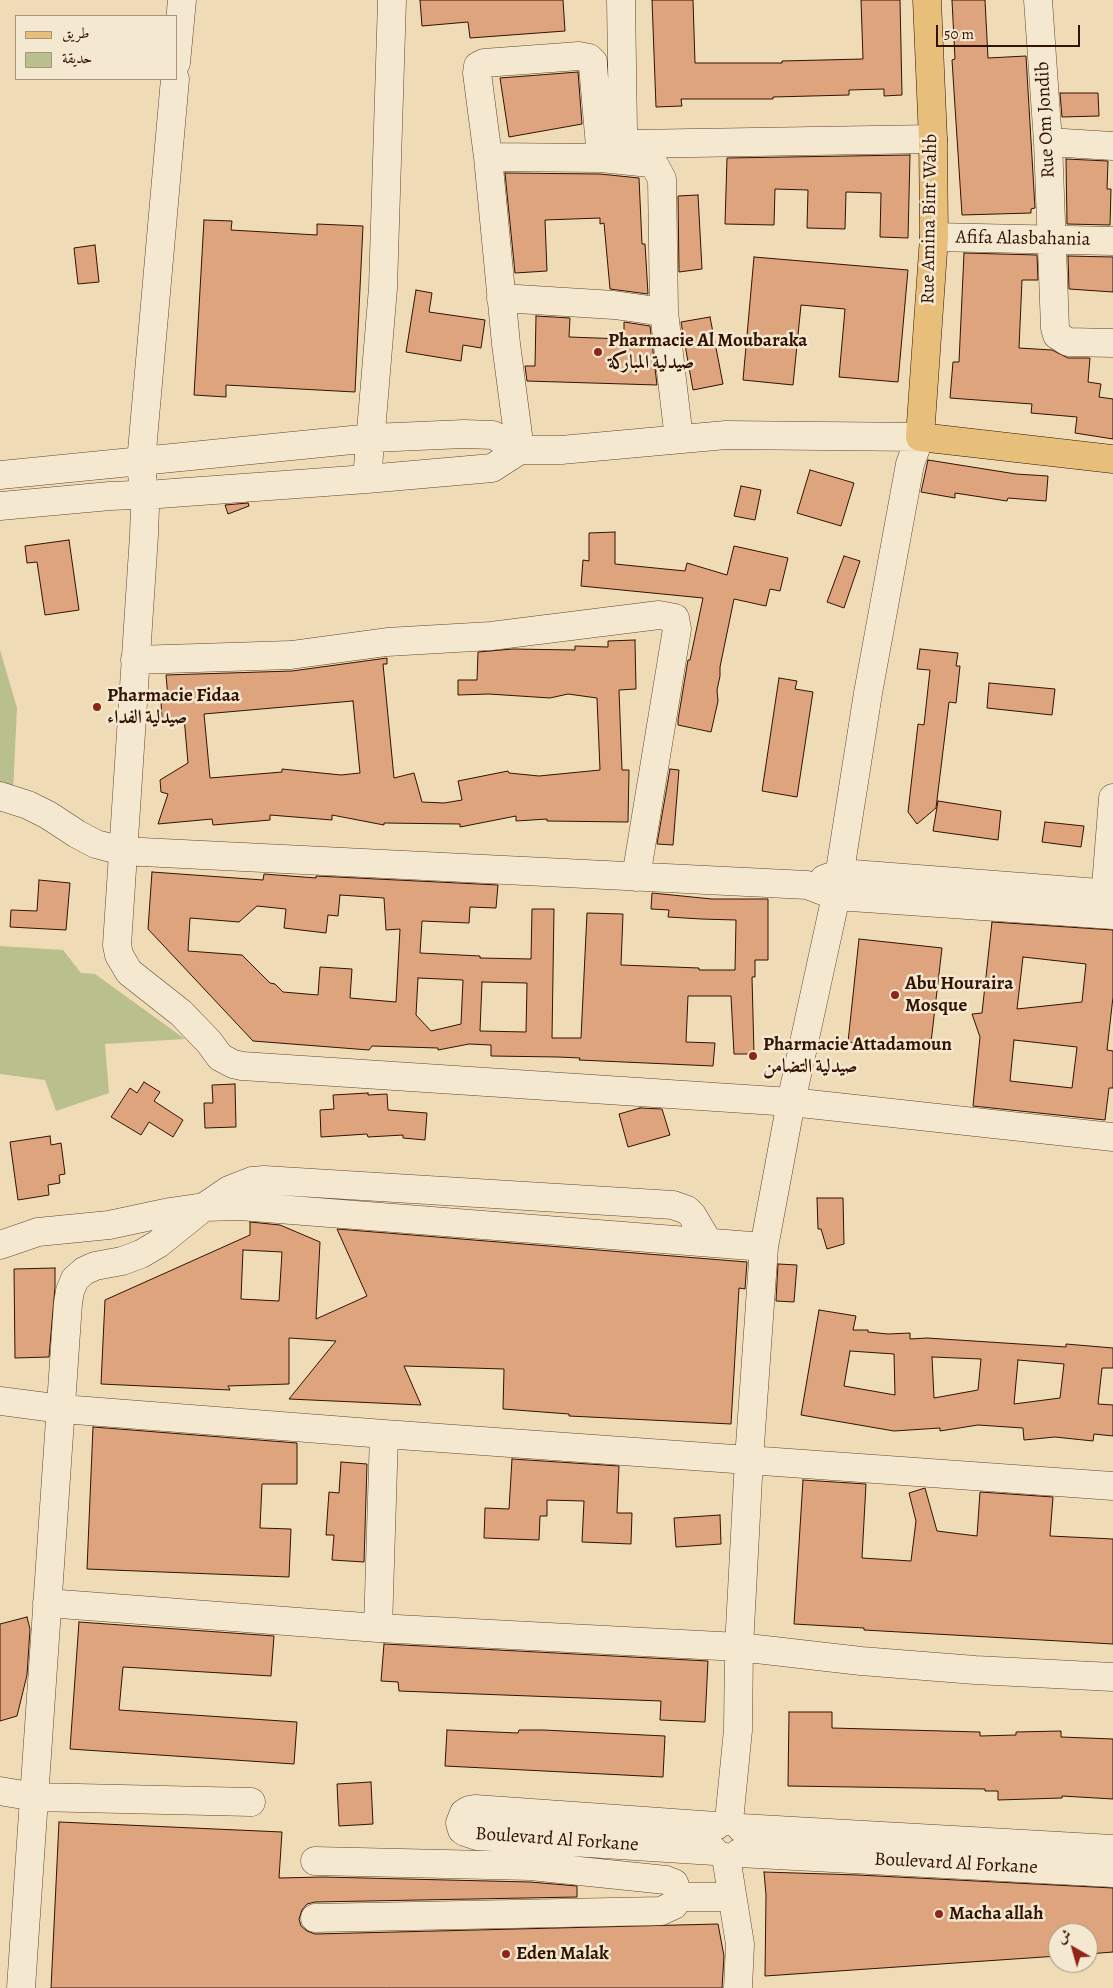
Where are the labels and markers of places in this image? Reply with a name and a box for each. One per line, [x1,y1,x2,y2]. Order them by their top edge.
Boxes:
place label: Pharmacie Al Moubaraka صيدلية المباركة [608,330,808,374]
marker: Pharmacie Al Moubaraka صيدلية المباركة [592,346,604,358]
place label: Pharmacie Fidaa صيدلية الفداء [107,685,240,729]
marker: Pharmacie Fidaa صيدلية الفداء [91,701,103,713]
place label: Abu Houraira Mosque [905,973,1013,1017]
marker: Abu Houraira Mosque [889,989,901,1001]
place label: Pharmacie Attadamoun صيدلية التضامن [763,1034,952,1078]
marker: Pharmacie Attadamoun صيدلية التضامن [747,1050,759,1062]
place label: Macha allah [949,1903,1044,1925]
marker: Macha allah [933,1908,945,1920]
place label: Eden Malak [516,1943,609,1965]
marker: Eden Malak [500,1948,512,1960]

